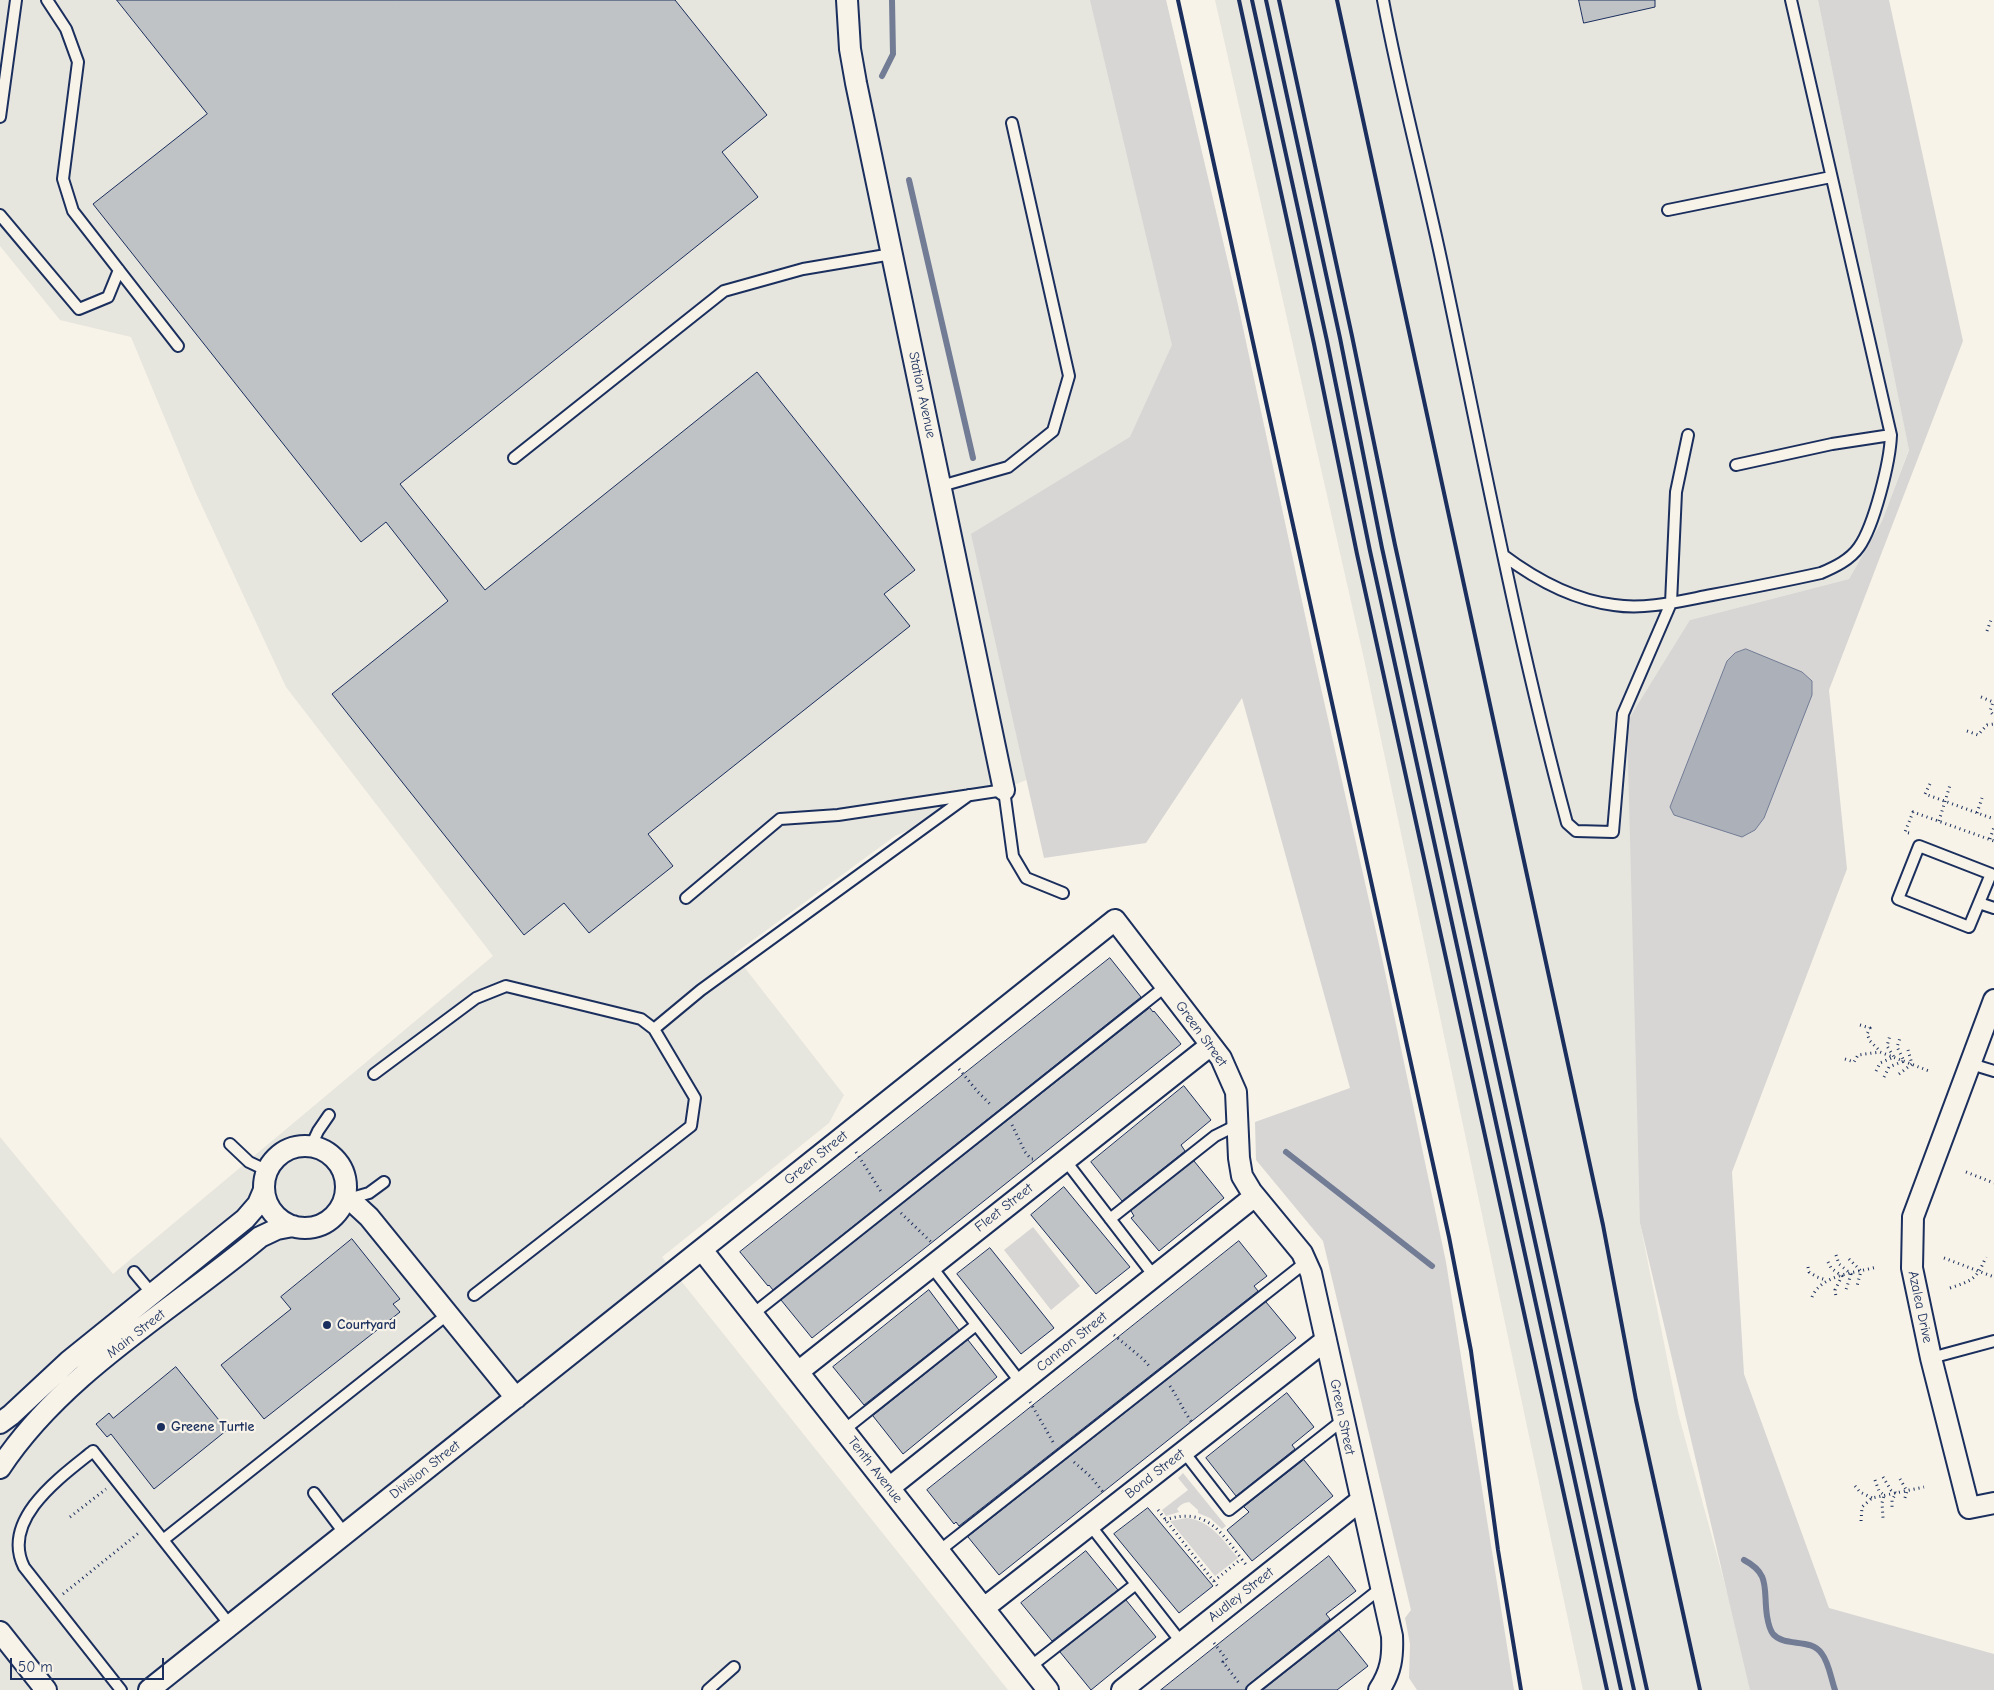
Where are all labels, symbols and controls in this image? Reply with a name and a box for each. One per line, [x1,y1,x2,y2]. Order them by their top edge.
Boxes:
street label: Station Avenue [905,350,939,440]
street label: Green Street [1172,998,1230,1070]
street label: Green Street [781,1127,851,1189]
street label: Fleet Street [972,1180,1036,1236]
street label: Azalea Drive [1904,1269,1936,1345]
street label: Main Street [103,1306,169,1362]
street label: Cannon Street [1033,1308,1111,1376]
place label: Courtyard [337,1317,396,1333]
marker: Courtyard [321,1319,333,1331]
street label: Green Street [1326,1378,1358,1456]
place label: Greene Turtle [171,1419,254,1435]
marker: Greene Turtle [155,1421,167,1433]
street label: Tenth Avenue [844,1433,906,1507]
street label: Division Street [386,1437,464,1503]
street label: Bond Street [1122,1446,1188,1502]
street label: Audley Street [1205,1564,1277,1626]
scale bar [12,1648,166,1680]
text: 50 m [18,1658,53,1676]

